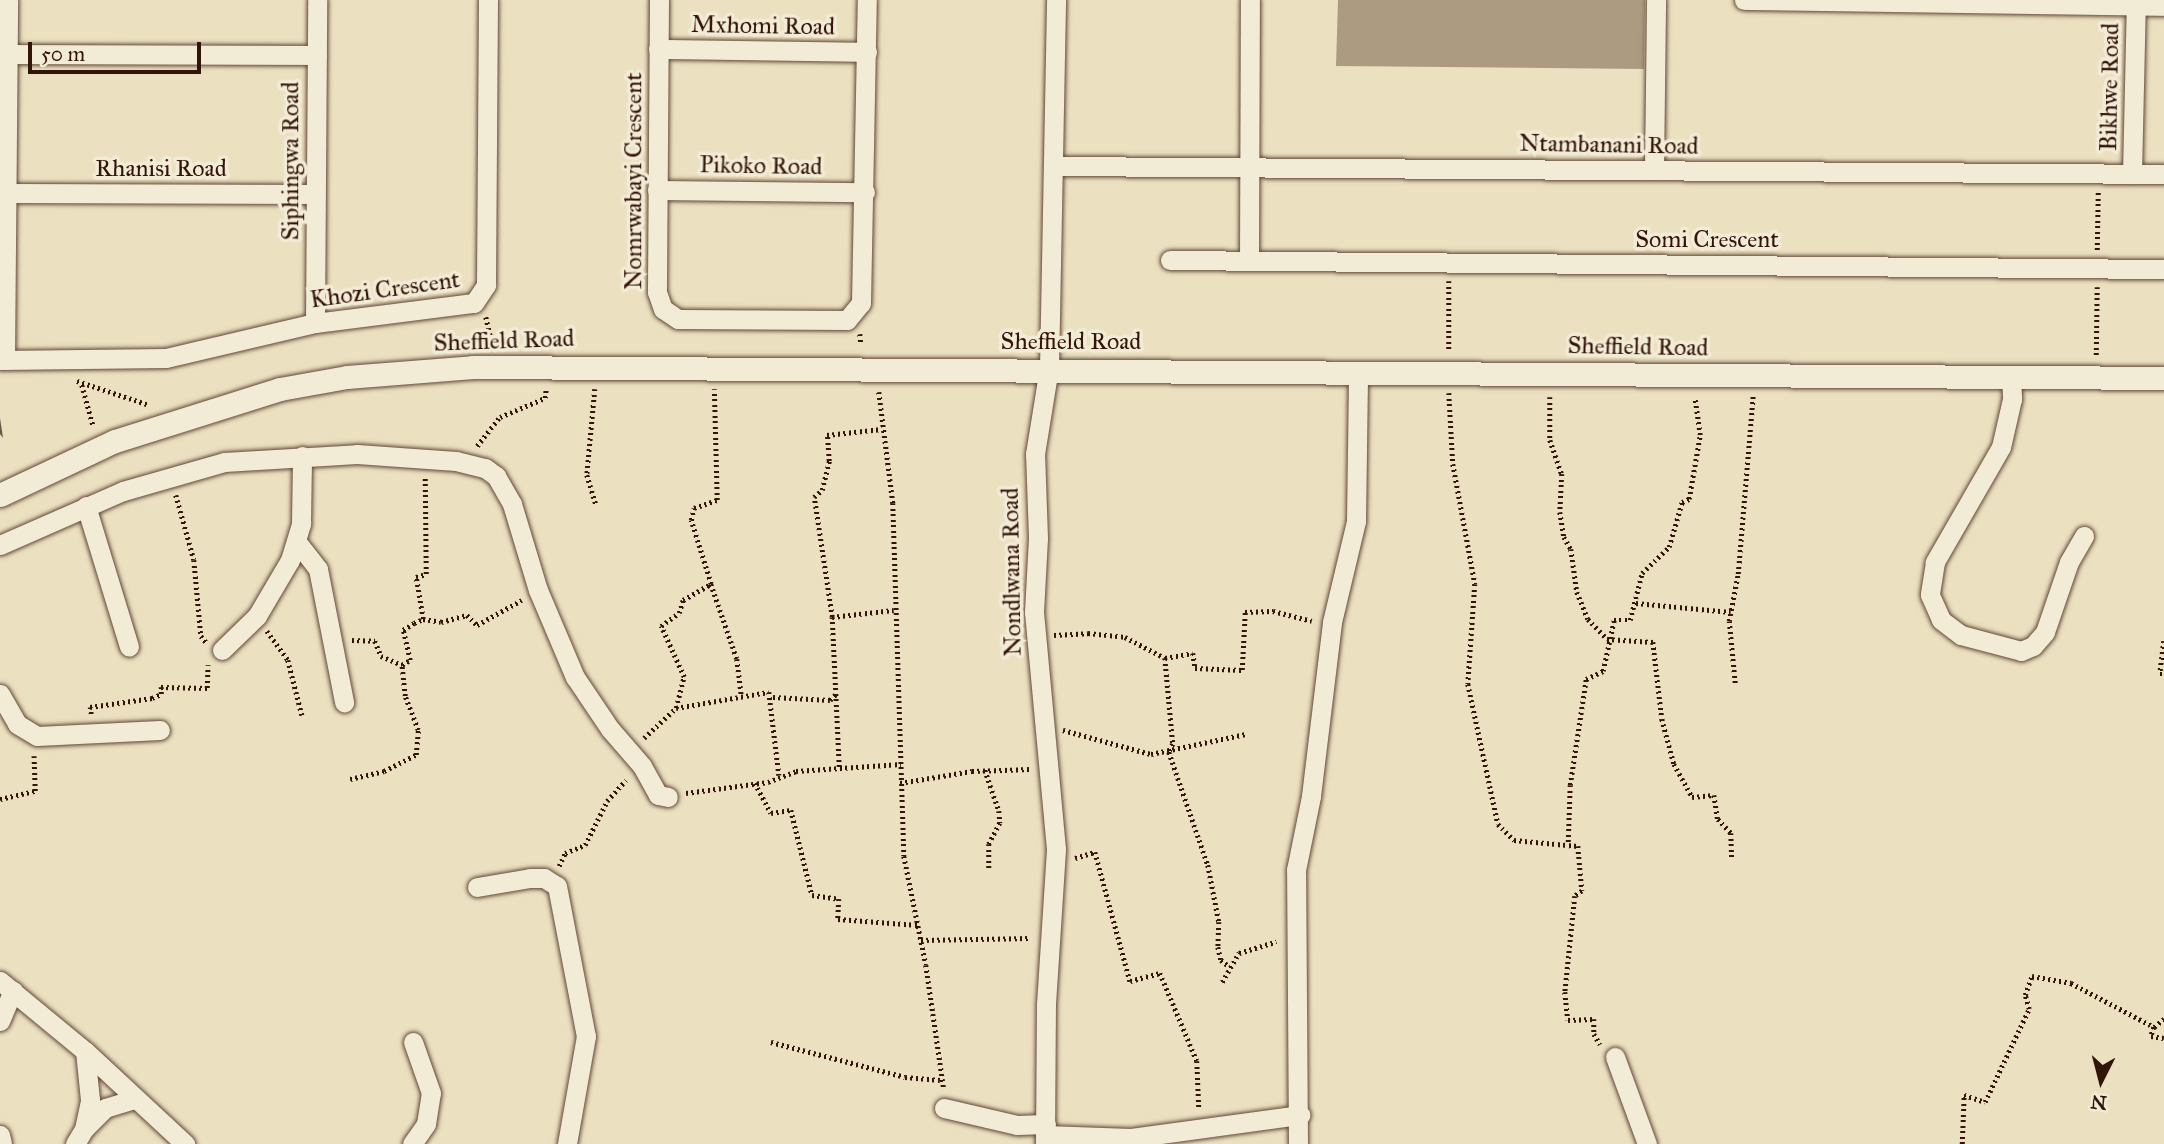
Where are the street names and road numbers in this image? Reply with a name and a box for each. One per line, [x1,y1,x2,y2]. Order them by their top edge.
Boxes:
street label: Mxhomi Road [691,10,835,42]
street label: Bikhwe Road [2094,23,2126,151]
street label: Nomrwabayi Crescent [620,72,648,290]
street label: Siphingwa Road [277,82,305,240]
street label: Ntambanani Road [1519,129,1699,161]
street label: Pikoko Road [699,151,823,181]
street label: Rhanisi Road [95,155,227,183]
street label: Somi Crescent [1635,226,1779,254]
street label: Khozi Crescent [308,265,462,315]
street label: Sheffield Road [433,324,575,358]
street label: Sheffield Road [1001,328,1141,356]
street label: Sheffield Road [1567,331,1709,363]
street label: Nondlwana Road [996,487,1028,657]

